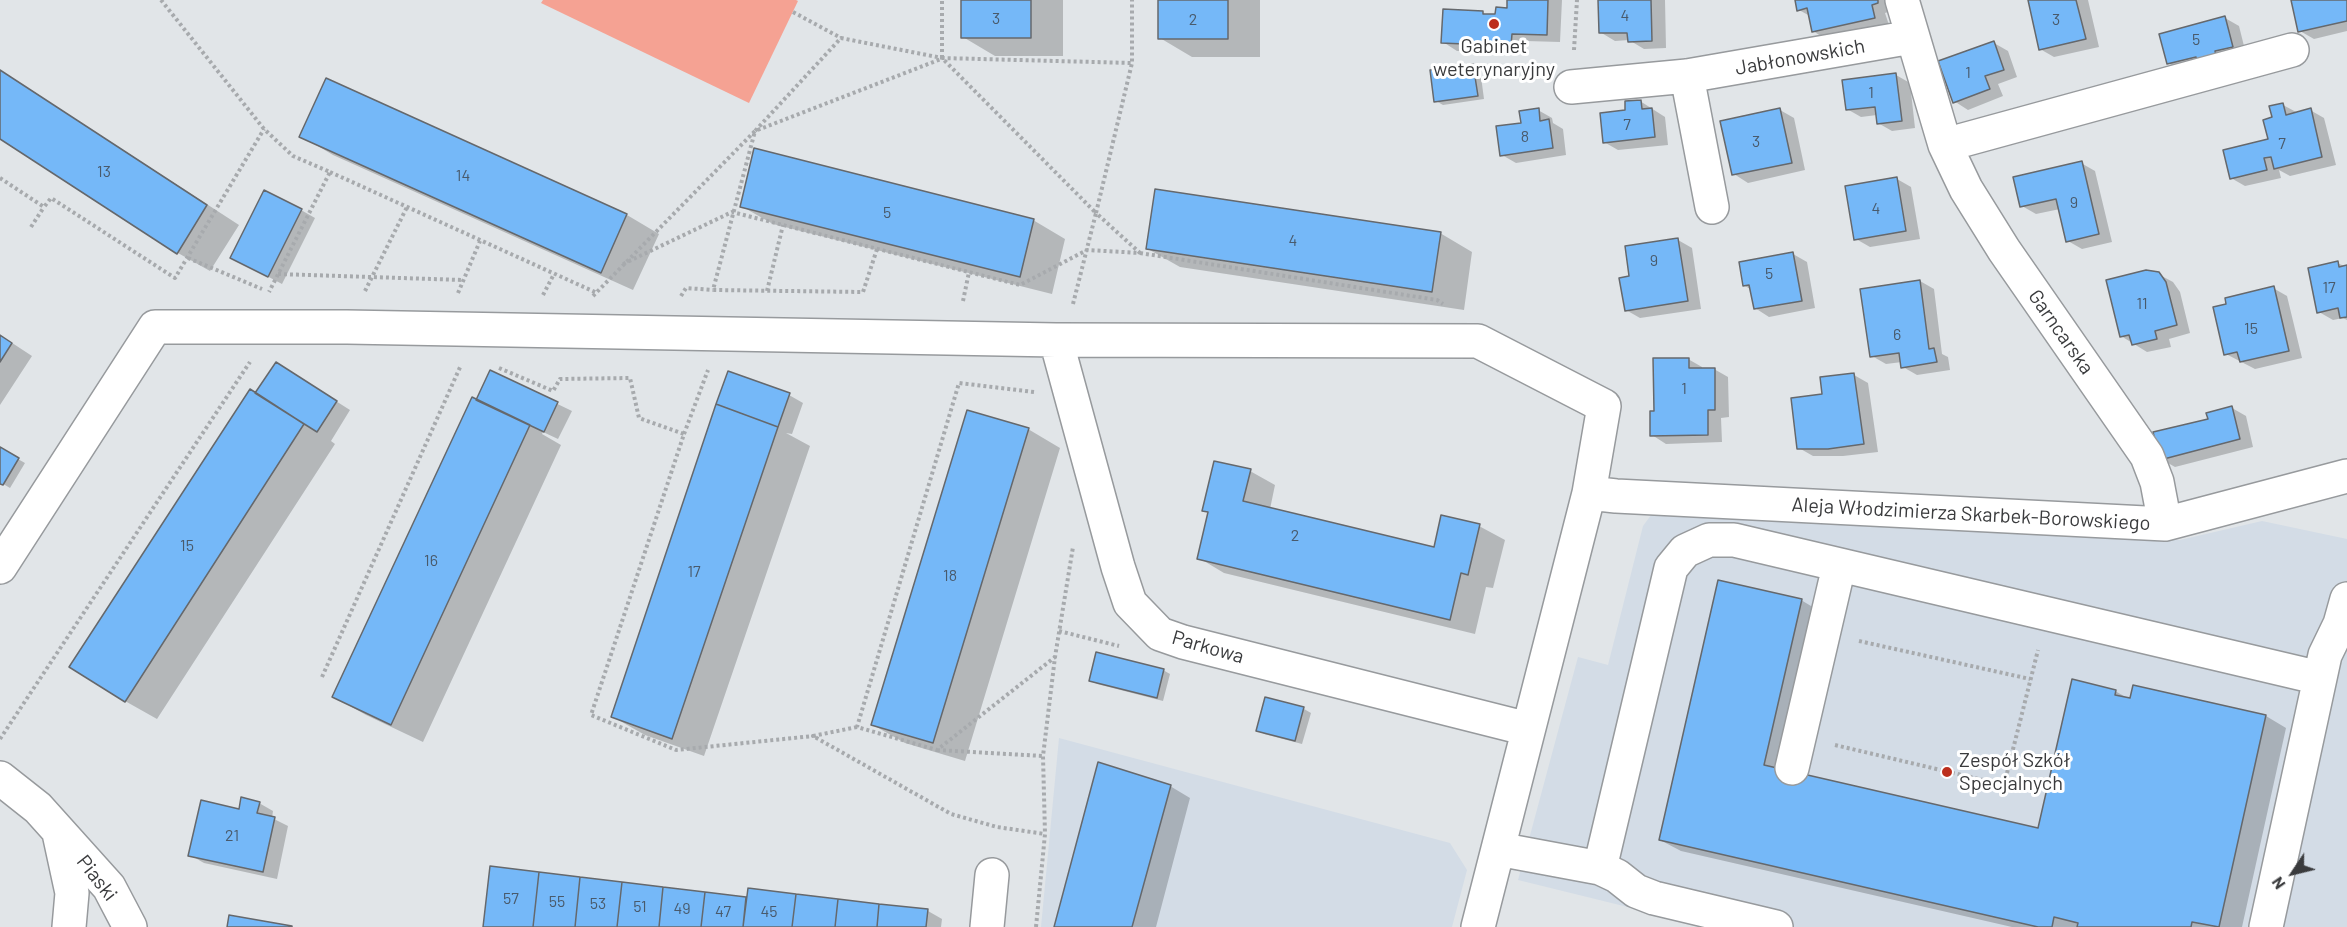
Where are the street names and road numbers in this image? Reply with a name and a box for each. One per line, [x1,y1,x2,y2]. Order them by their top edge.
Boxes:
street label: Jabłonowskich [1733,34,1867,80]
street label: Garncarska [2023,285,2099,379]
street label: Aleja Włodzimierza Skarbek-Borowskiego [1791,493,2151,535]
street label: Parkowa [1169,625,1247,669]
street label: Piaski [72,850,122,906]

